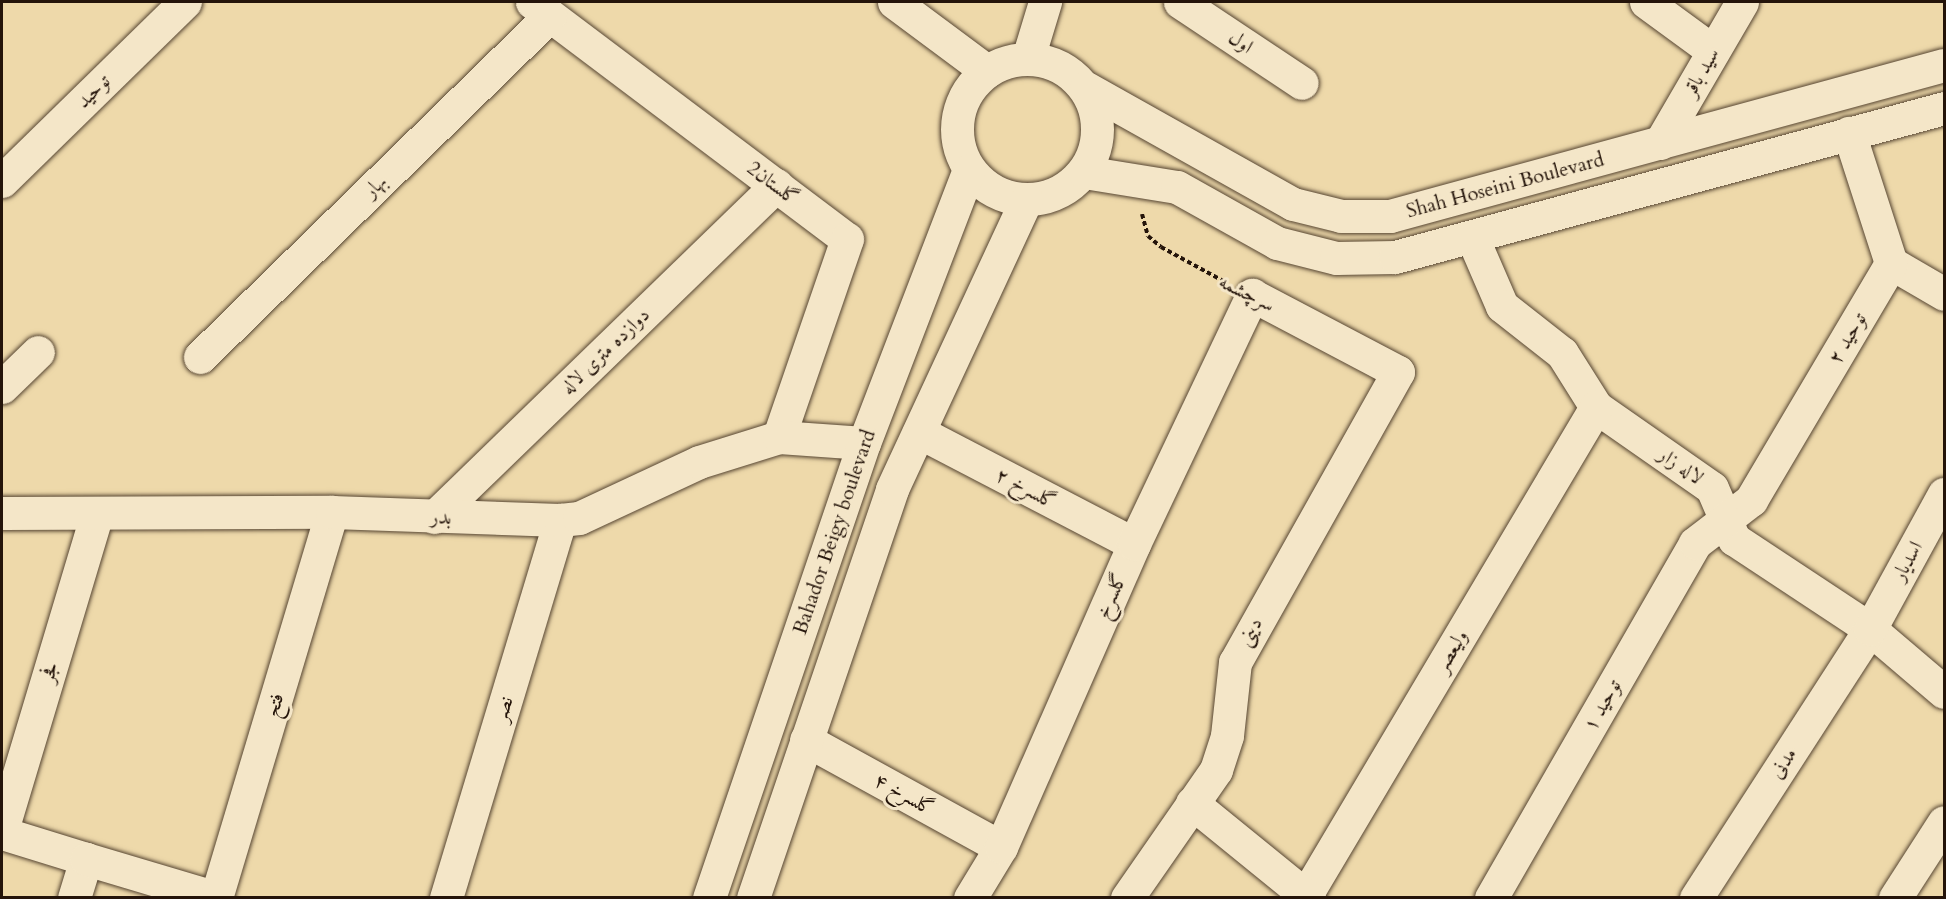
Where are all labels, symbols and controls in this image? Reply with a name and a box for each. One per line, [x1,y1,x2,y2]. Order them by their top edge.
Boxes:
street label: اول [1224,25,1258,59]
street label: سید باقر [1678,43,1724,101]
street label: توحید [71,69,115,113]
street label: Shah Hoseini Boulevard [1404,147,1606,223]
street label: گلستان2 [743,156,803,210]
street label: بهار [358,169,392,203]
street label: سرچشمه [1215,269,1279,317]
street label: دوازده متری لاله [556,303,654,399]
street label: توحید ۲ [1823,308,1871,368]
street label: Bahador Beigy boulevard [788,427,880,637]
street label: لاله زار [1654,442,1708,490]
street label: گلسرخ ۲ [992,462,1060,514]
street label: بدر [430,505,452,529]
street label: اسدیار [1886,537,1928,585]
street label: گلسرخ [1090,569,1132,623]
street label: دینی [1233,613,1267,651]
street label: ولیعصر [1429,626,1473,676]
street label: فجر [35,659,63,685]
street label: توحید ۱ [1578,675,1626,735]
street label: فتح [259,690,289,720]
street label: نصر [488,694,518,724]
street label: مدنی [1764,743,1802,783]
street label: گلسرخ ۴ [870,768,938,820]

